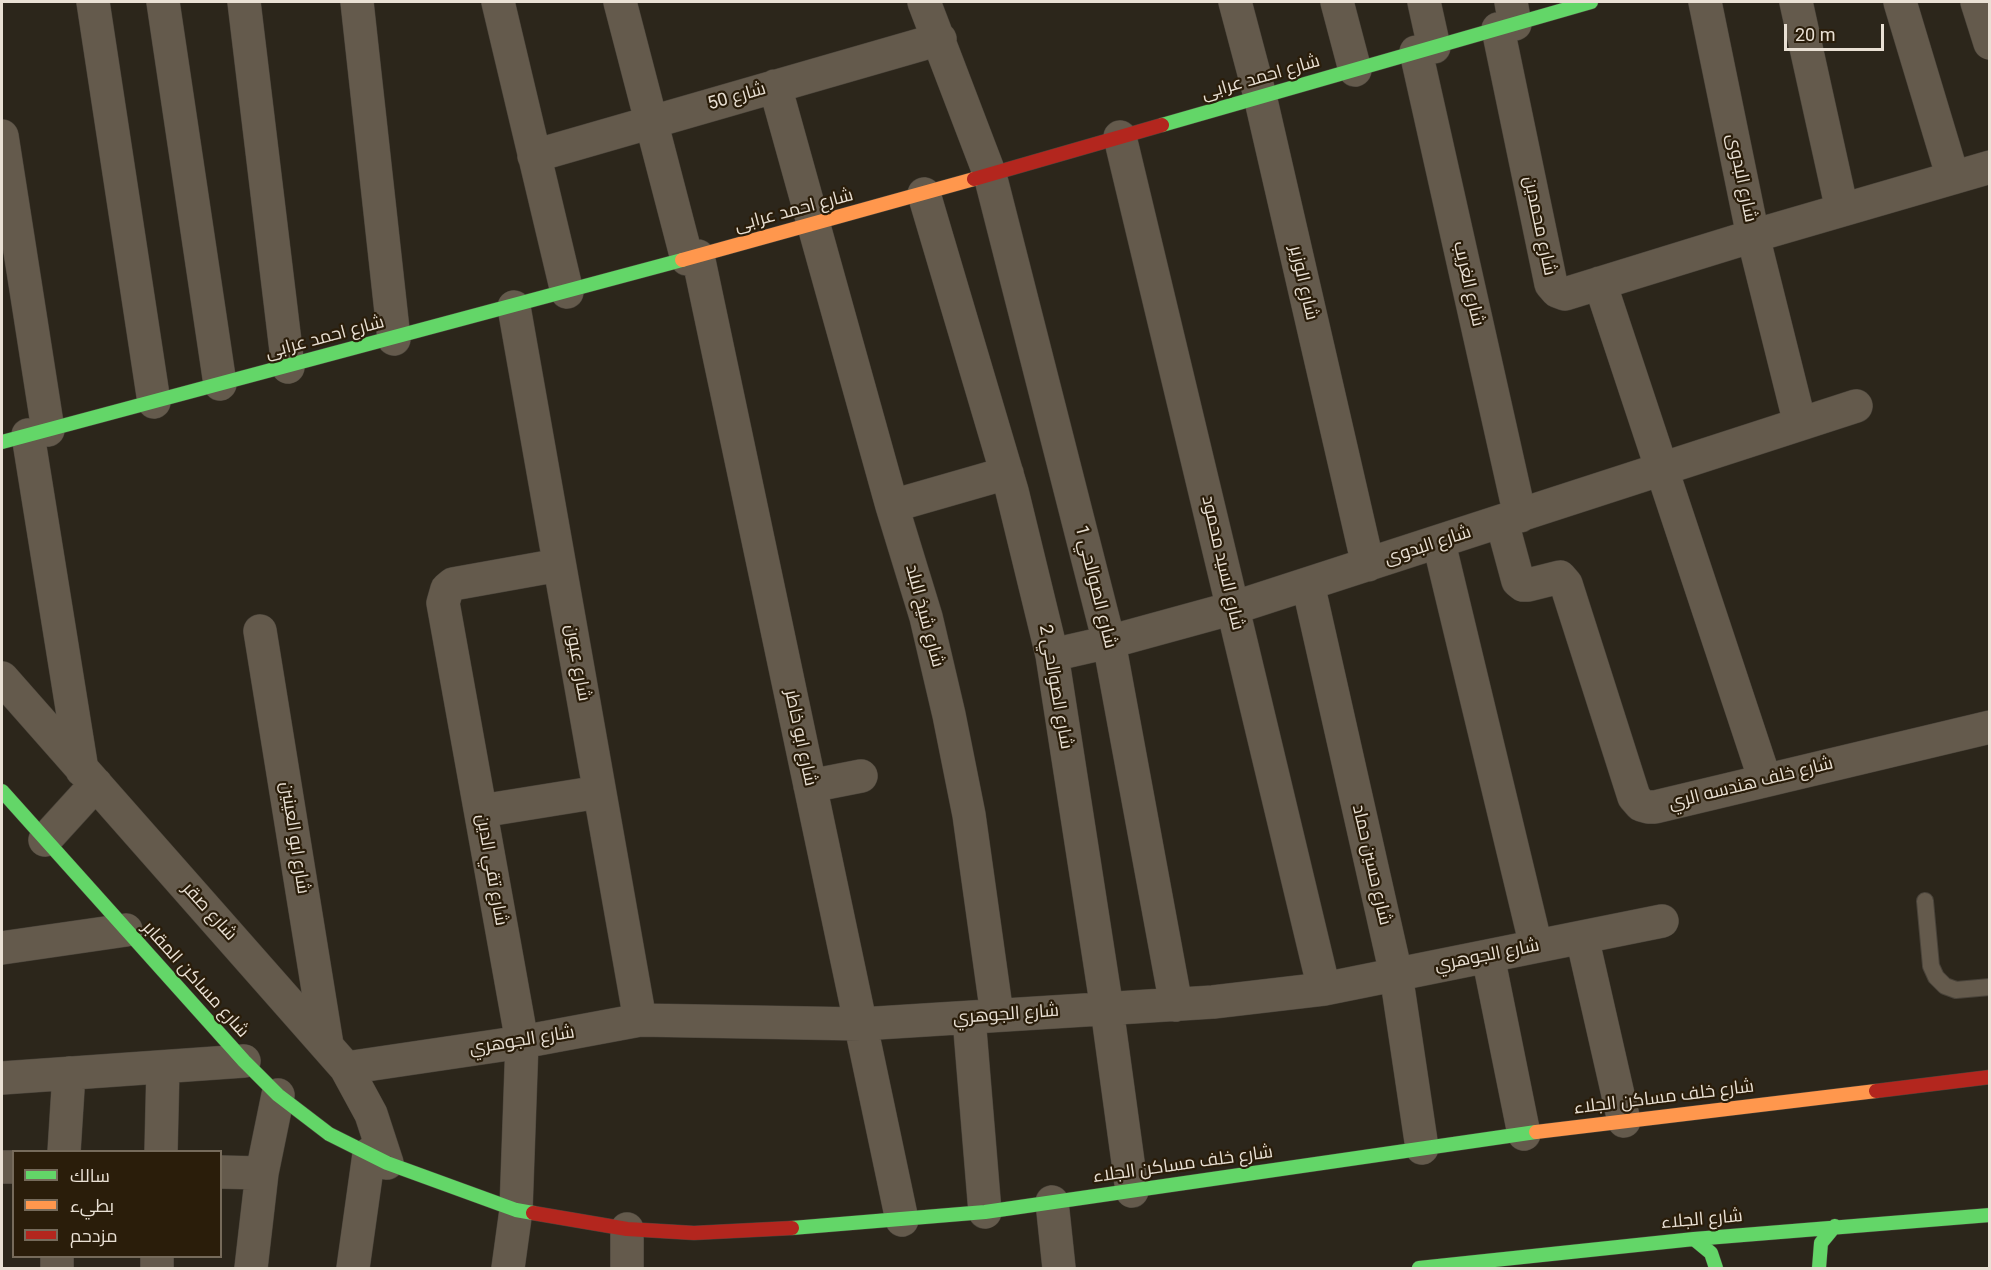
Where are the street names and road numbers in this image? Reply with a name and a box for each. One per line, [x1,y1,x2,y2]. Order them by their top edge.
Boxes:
street label: شارع احمد عرابى [1199,51,1323,105]
street label: شارع 50 [705,78,769,116]
street label: شارع البدوى [1721,132,1761,224]
street label: شارع محمدين [1518,174,1560,278]
street label: شارع احمد عرابى [732,185,856,237]
street label: شارع الغريب [1448,239,1488,329]
street label: شارع الوزير [1284,244,1322,322]
street label: شارع احمد عرابى [263,312,387,364]
street label: شارع السيد محمود [1196,494,1248,632]
street label: شارع البدوى [1382,522,1474,570]
street label: شارع الصوالحي 1 [1069,523,1121,651]
street label: شارع شيخ البلد [900,562,948,670]
street label: شارع عيون [560,623,594,703]
street label: شارع الصوالحي 2 [1033,623,1077,751]
street label: شارع ابو خاطر [779,688,821,788]
street label: شارع خلف هندسه الري [1667,753,1835,815]
street label: شارع ابو العينين [274,780,314,896]
street label: شارع حسين حماد [1347,803,1395,927]
street label: شارع تقي الدين [471,813,511,927]
street label: شارع صقر [177,878,241,946]
street label: شارع مساكن المقابر [137,917,253,1043]
street label: شارع الجوهري [1433,935,1541,977]
street label: شارع الجوهري [952,1001,1060,1029]
street label: شارع الجوهري [468,1022,576,1060]
street label: شارع خلف مساكن الجلاء [1573,1076,1755,1120]
street label: شارع خلف مساكن الجلاء [1092,1142,1274,1188]
street label: شارع الجلاء [1660,1206,1744,1234]

